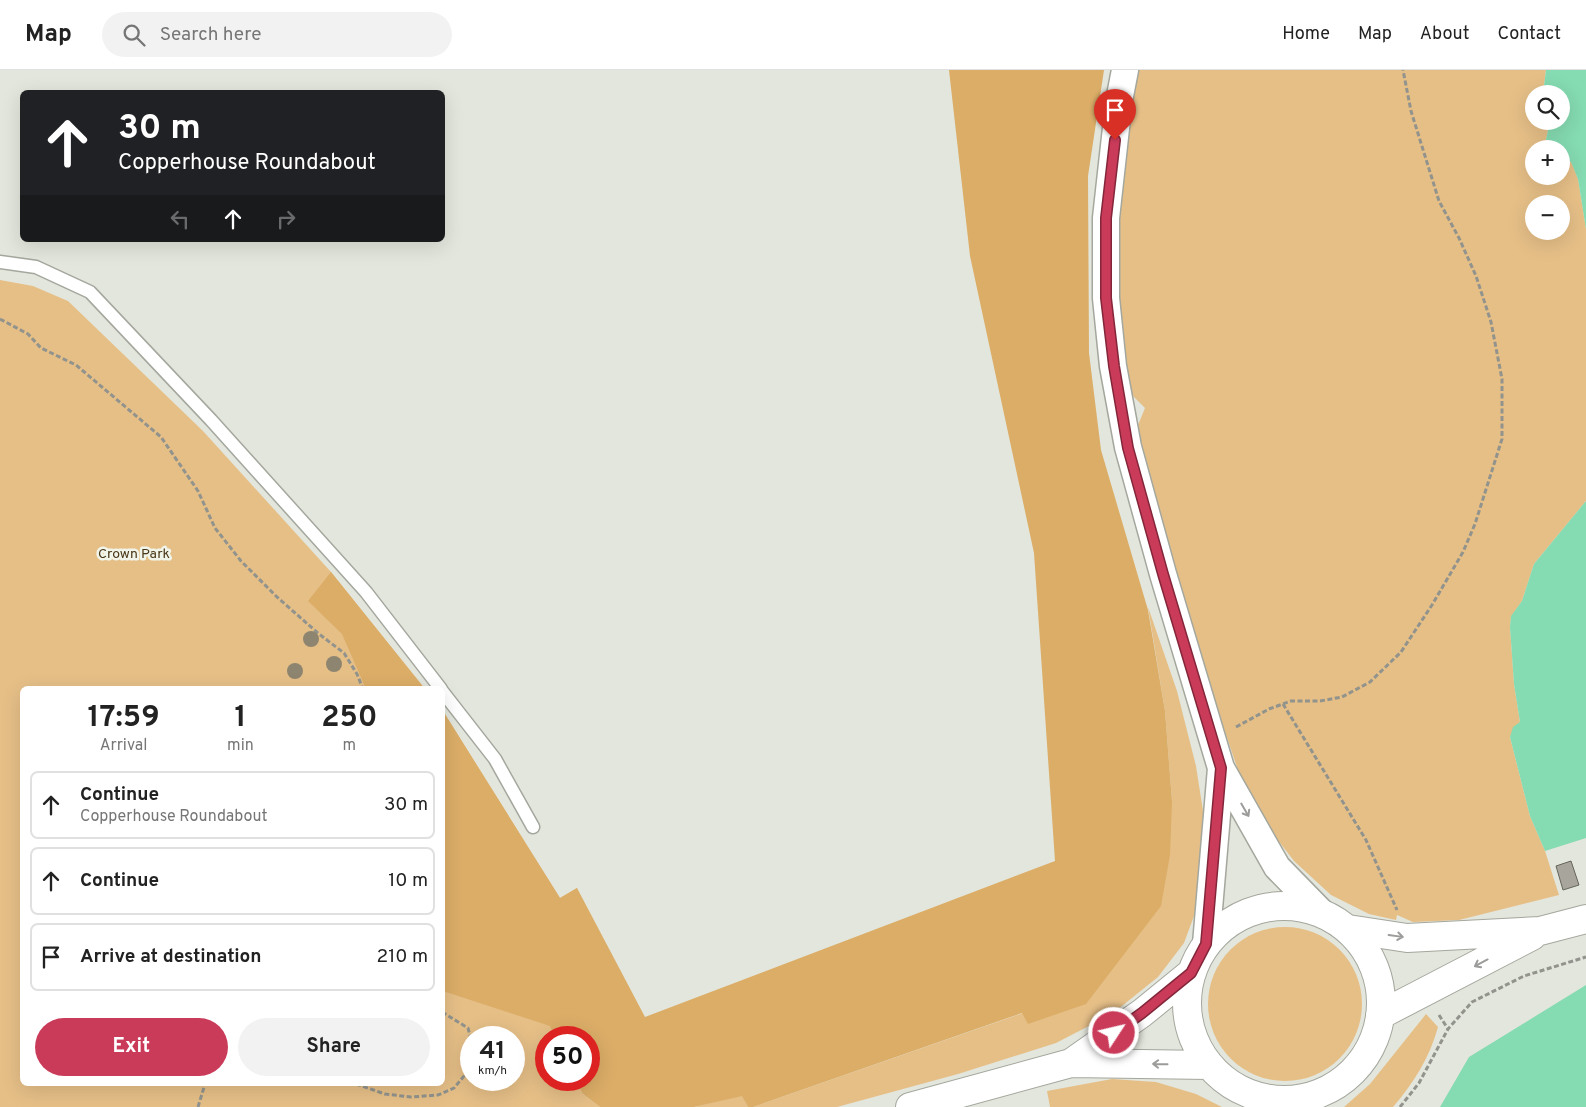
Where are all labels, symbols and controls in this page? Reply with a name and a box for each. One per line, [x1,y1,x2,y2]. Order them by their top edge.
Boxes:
search box [102,12,452,57]
text: Map [25,20,72,50]
icon: search [120,21,148,49]
text: Search here [160,23,261,47]
text: Home [1282,23,1330,46]
text: Map [1358,23,1392,46]
text: About [1420,23,1469,46]
text: Contact [1497,23,1561,46]
map controls [1525,85,1570,240]
button: search [1525,85,1570,130]
pin [1094,89,1136,140]
icon: arrive [1101,96,1129,124]
text: 30 m [118,107,201,151]
icon: ahead [35,110,100,175]
button: + [1525,140,1570,185]
text: Copperhouse Roundabout [118,150,376,177]
button: − [1525,195,1570,240]
icon: left [166,205,194,233]
icon: ahead [219,205,247,233]
icon: right [272,205,300,233]
park label: Crown Park [98,546,170,563]
text: 17:59 [87,700,160,737]
text: 1 [234,700,246,737]
text: 250 [321,700,378,737]
text: Arrival [100,736,147,756]
text: min [227,736,254,756]
text: m [343,736,356,756]
text: Continue [80,783,159,807]
icon: ahead [37,791,65,819]
text: 30 m [384,793,428,817]
one-way arrow [1240,803,1250,818]
text: Copperhouse Roundabout [80,807,268,827]
icon: ahead [37,867,65,895]
text: Continue [80,869,159,893]
text: 10 m [388,869,428,893]
one-way arrow [1388,932,1404,942]
icon: arrive [37,943,65,971]
text: Arrive at destination [80,945,261,969]
text: 210 m [377,945,428,969]
one-way arrow [1474,958,1489,968]
position arrow [1087,1006,1139,1058]
button: Exit [35,1018,228,1076]
button: Share [238,1018,430,1076]
speed limit sign: 50 [535,1026,600,1091]
text: 41 [479,1036,506,1068]
one-way arrow [1152,1059,1168,1069]
text: km/h [478,1063,507,1079]

